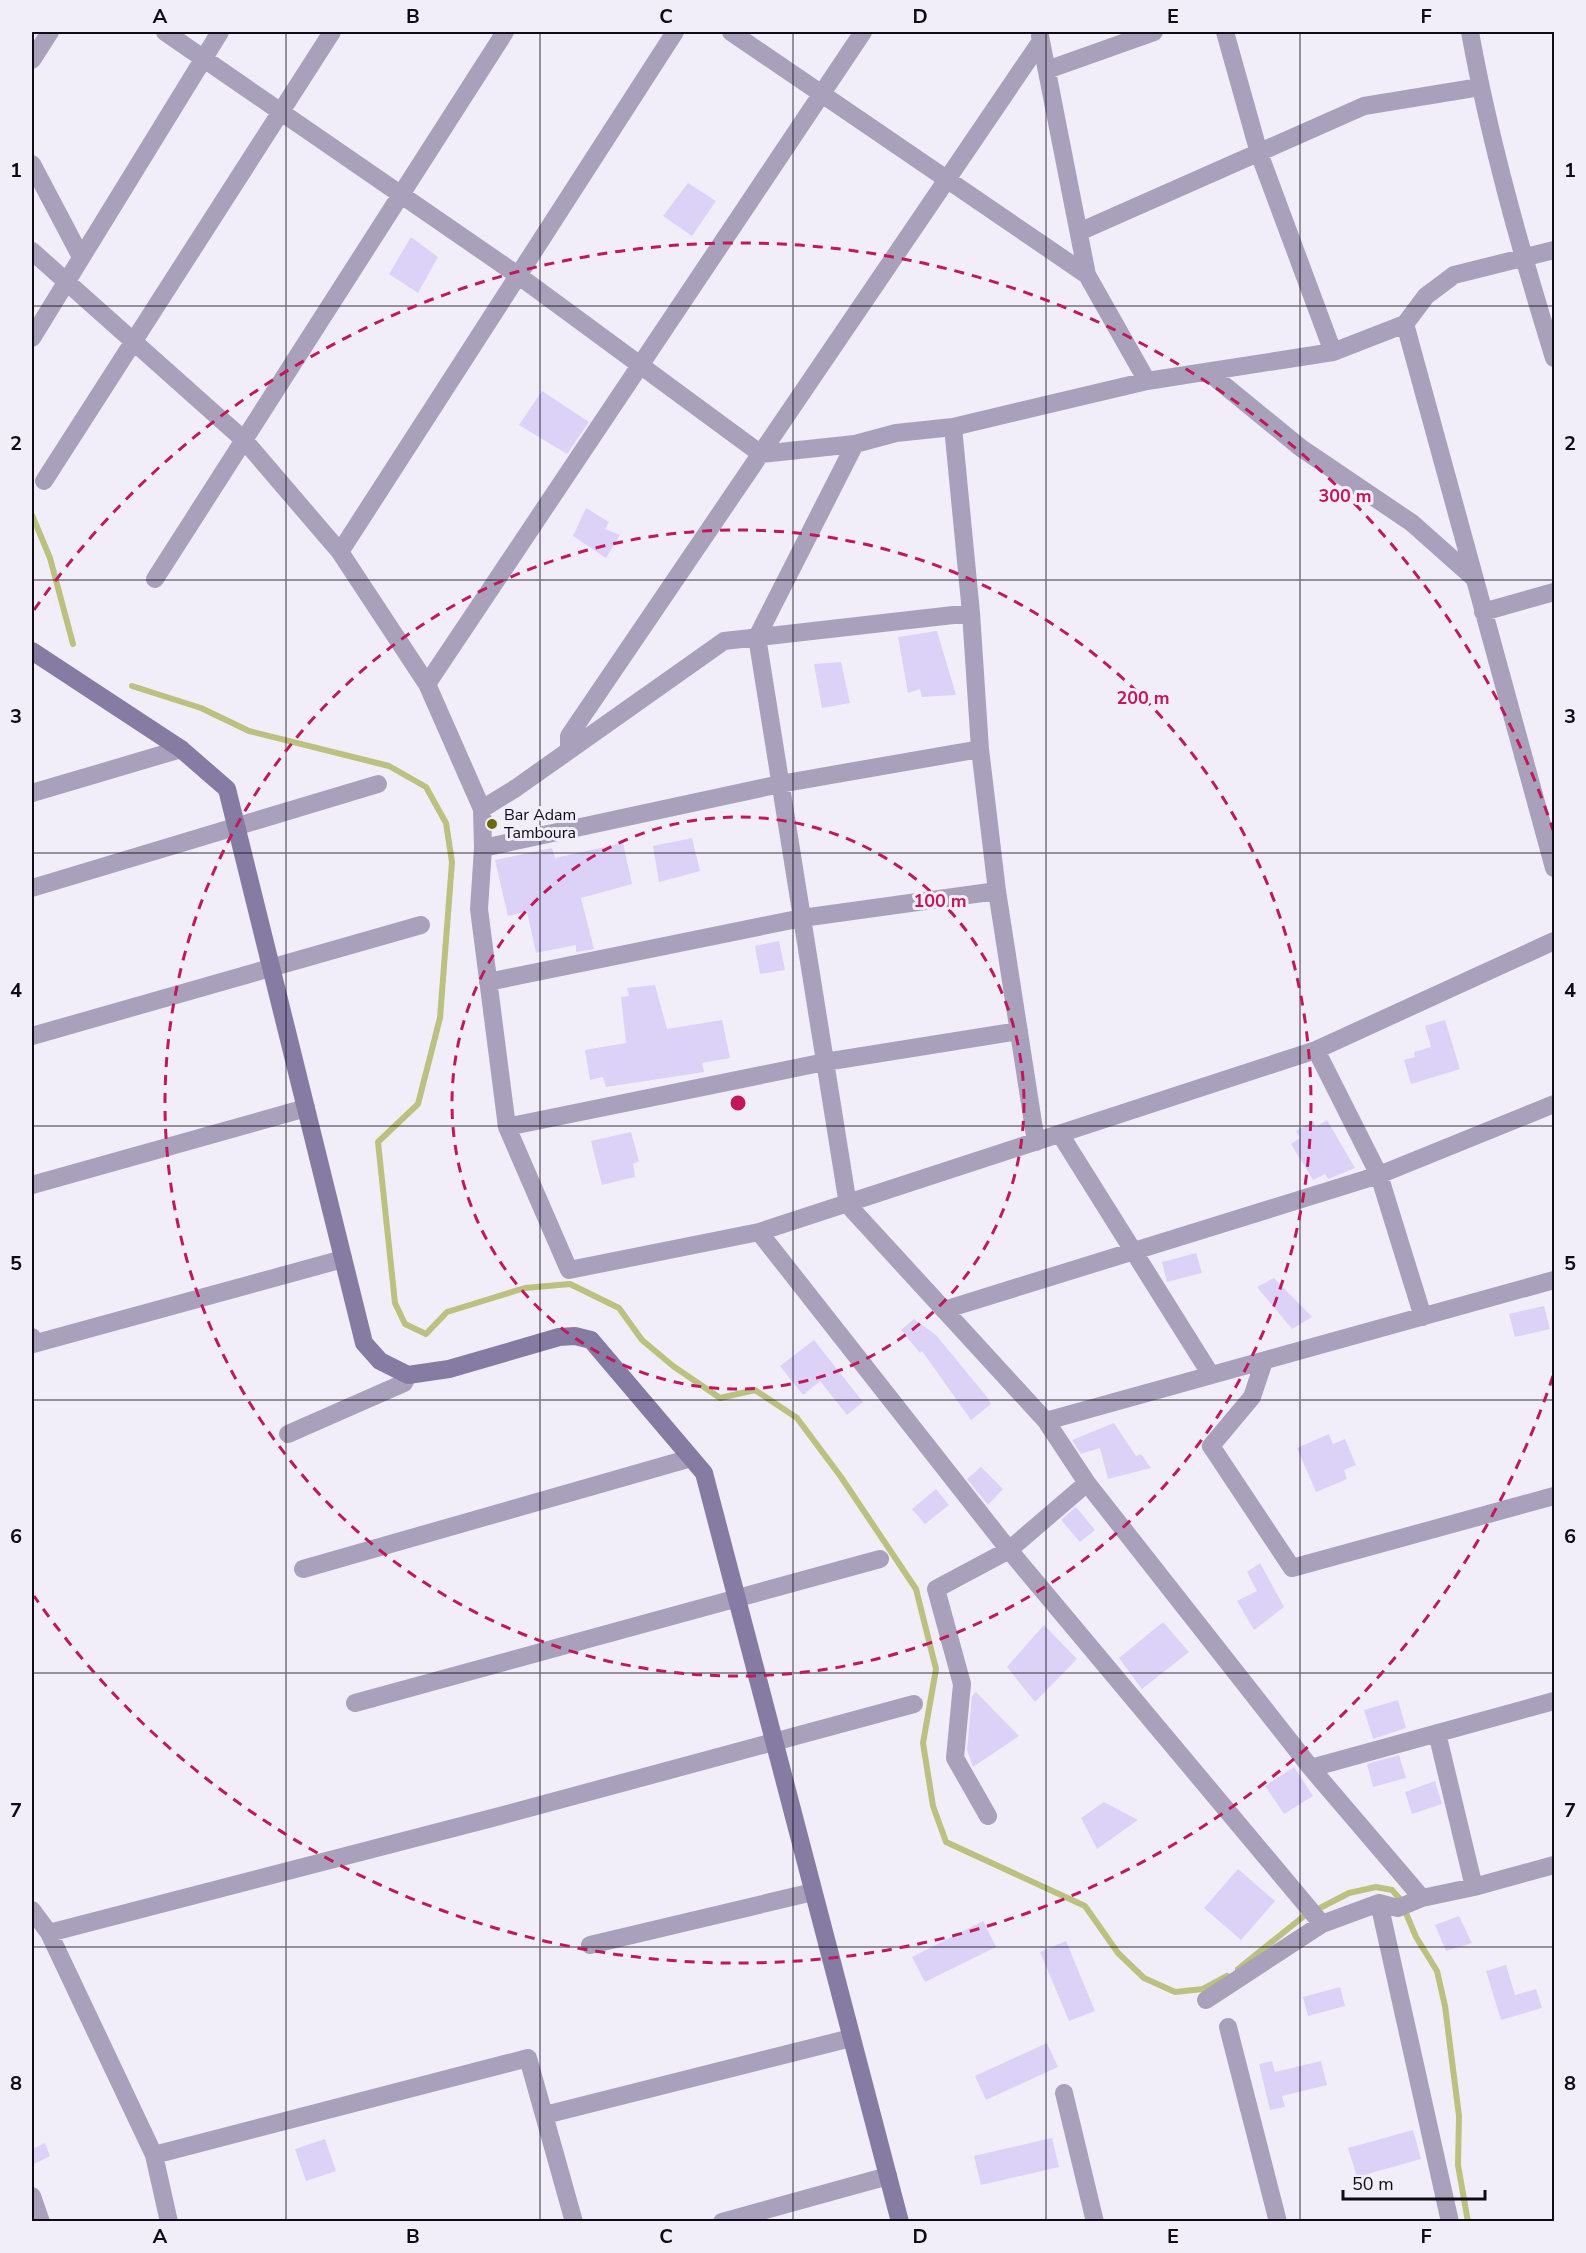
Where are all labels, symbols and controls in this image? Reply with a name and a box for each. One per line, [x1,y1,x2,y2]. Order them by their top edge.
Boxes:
text: A [153,3,168,30]
text: B [406,3,420,30]
text: C [659,3,673,30]
text: D [912,3,928,30]
text: E [1167,3,1179,30]
text: F [1420,3,1432,30]
text: 1 [10,157,22,184]
text: 1 [1564,157,1576,184]
text: 2 [10,430,22,457]
text: 2 [1564,430,1576,457]
text: 300 m [1318,484,1372,508]
text: 200 m [1116,686,1170,710]
text: 3 [10,703,22,730]
text: 3 [1564,703,1576,730]
place label: Bar Adam Tamboura [504,804,576,844]
marker: Bar Adam Tamboura [485,817,499,831]
text: 100 m [913,889,967,913]
text: 4 [10,977,22,1004]
text: 4 [1564,977,1576,1004]
centre of rings [728,1093,748,1113]
text: 5 [10,1250,22,1277]
text: 5 [1564,1250,1576,1277]
text: 6 [10,1523,22,1550]
text: 6 [1564,1523,1576,1550]
text: 7 [10,1797,22,1824]
text: 7 [1564,1797,1576,1824]
text: 8 [10,2070,22,2097]
text: 8 [1564,2070,1576,2097]
scale bar [1343,2163,1486,2201]
text: 50 m [1352,2172,1394,2196]
text: A [153,2223,168,2250]
text: B [406,2223,420,2250]
text: C [659,2223,673,2250]
text: D [912,2223,928,2250]
text: E [1167,2223,1179,2250]
text: F [1420,2223,1432,2250]

